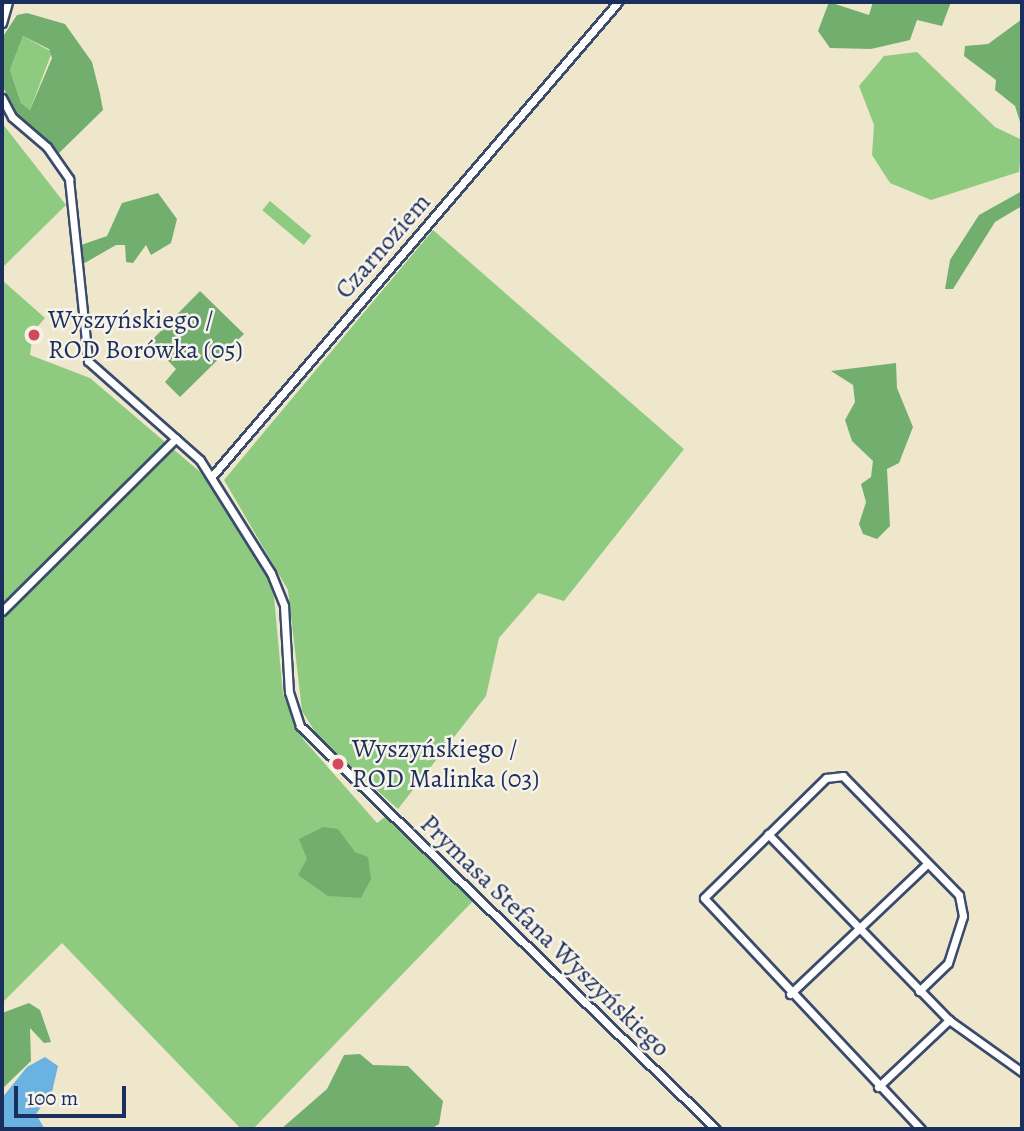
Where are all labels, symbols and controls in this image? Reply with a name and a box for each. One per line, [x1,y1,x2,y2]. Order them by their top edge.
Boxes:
street label: Czarnoziem [329,187,437,305]
place label: Wyszyńskiego / ROD Borówka (05) [48,304,243,366]
marker: Wyszyńskiego / ROD Borówka (05) [26,327,42,343]
place label: Wyszyńskiego / ROD Malinka (03) [352,733,539,794]
marker: Wyszyńskiego / ROD Malinka (03) [330,756,346,772]
street label: Prymasa Stefana Wyszyńskiego [414,808,676,1064]
scale bar [18,1072,130,1116]
text: 100 m [27,1084,78,1112]

